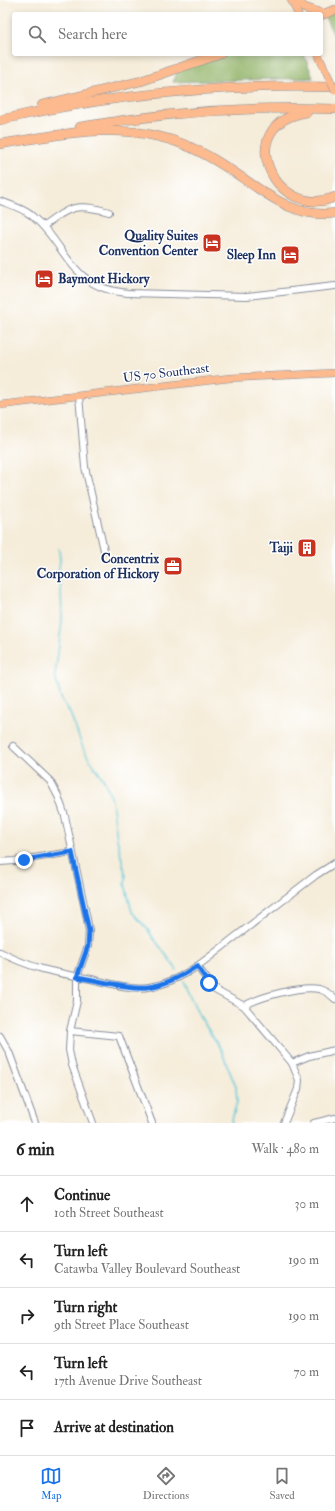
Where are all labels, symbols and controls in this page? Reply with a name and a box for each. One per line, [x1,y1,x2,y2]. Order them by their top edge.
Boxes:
search box [12,12,323,56]
icon: search [26,23,48,45]
text: Search here [58,25,127,44]
place label: Quality Suites Convention Center [99,228,199,259]
hotel icon: Quality Suites Convention Center [201,232,223,254]
hotel icon: Sleep Inn [279,244,301,266]
place label: Sleep Inn [227,247,276,264]
hotel icon: Baymont Hickory [33,268,55,290]
place label: Baymont Hickory [58,271,151,288]
street label: US 70 Southeast [122,360,210,386]
building icon: Taiji [296,537,318,559]
place label: Taiji [269,540,294,556]
place label: Concentrix Corporation of Hickory [37,551,160,583]
office icon: Concentrix Corporation of Hickory [162,555,184,577]
route end [15,851,33,869]
route start [200,974,218,992]
text: 6 min [16,1139,55,1160]
text: Walk · 480 m [251,1141,319,1157]
text: Continue [54,1186,110,1205]
icon: ahead [16,1193,38,1215]
text: 30 m [295,1196,319,1212]
text: 10th Street Southeast [54,1205,164,1221]
text: Turn left [54,1242,108,1261]
icon: left [16,1249,38,1271]
text: 190 m [288,1252,319,1268]
text: Catawba Valley Boulevard Southeast [54,1261,240,1277]
text: Turn right [54,1298,117,1317]
icon: right [16,1305,38,1327]
text: 190 m [288,1308,319,1324]
text: 9th Street Place Southeast [54,1317,189,1333]
text: Turn left [54,1354,108,1373]
icon: left [16,1361,38,1383]
text: 70 m [294,1364,319,1380]
text: 17th Avenue Drive Southeast [54,1373,202,1389]
icon: arrive [16,1417,38,1439]
text: Arrive at destination [54,1418,174,1437]
tab: Map [40,1465,62,1502]
tab: Directions [143,1465,189,1502]
tab: Saved [270,1465,295,1502]

